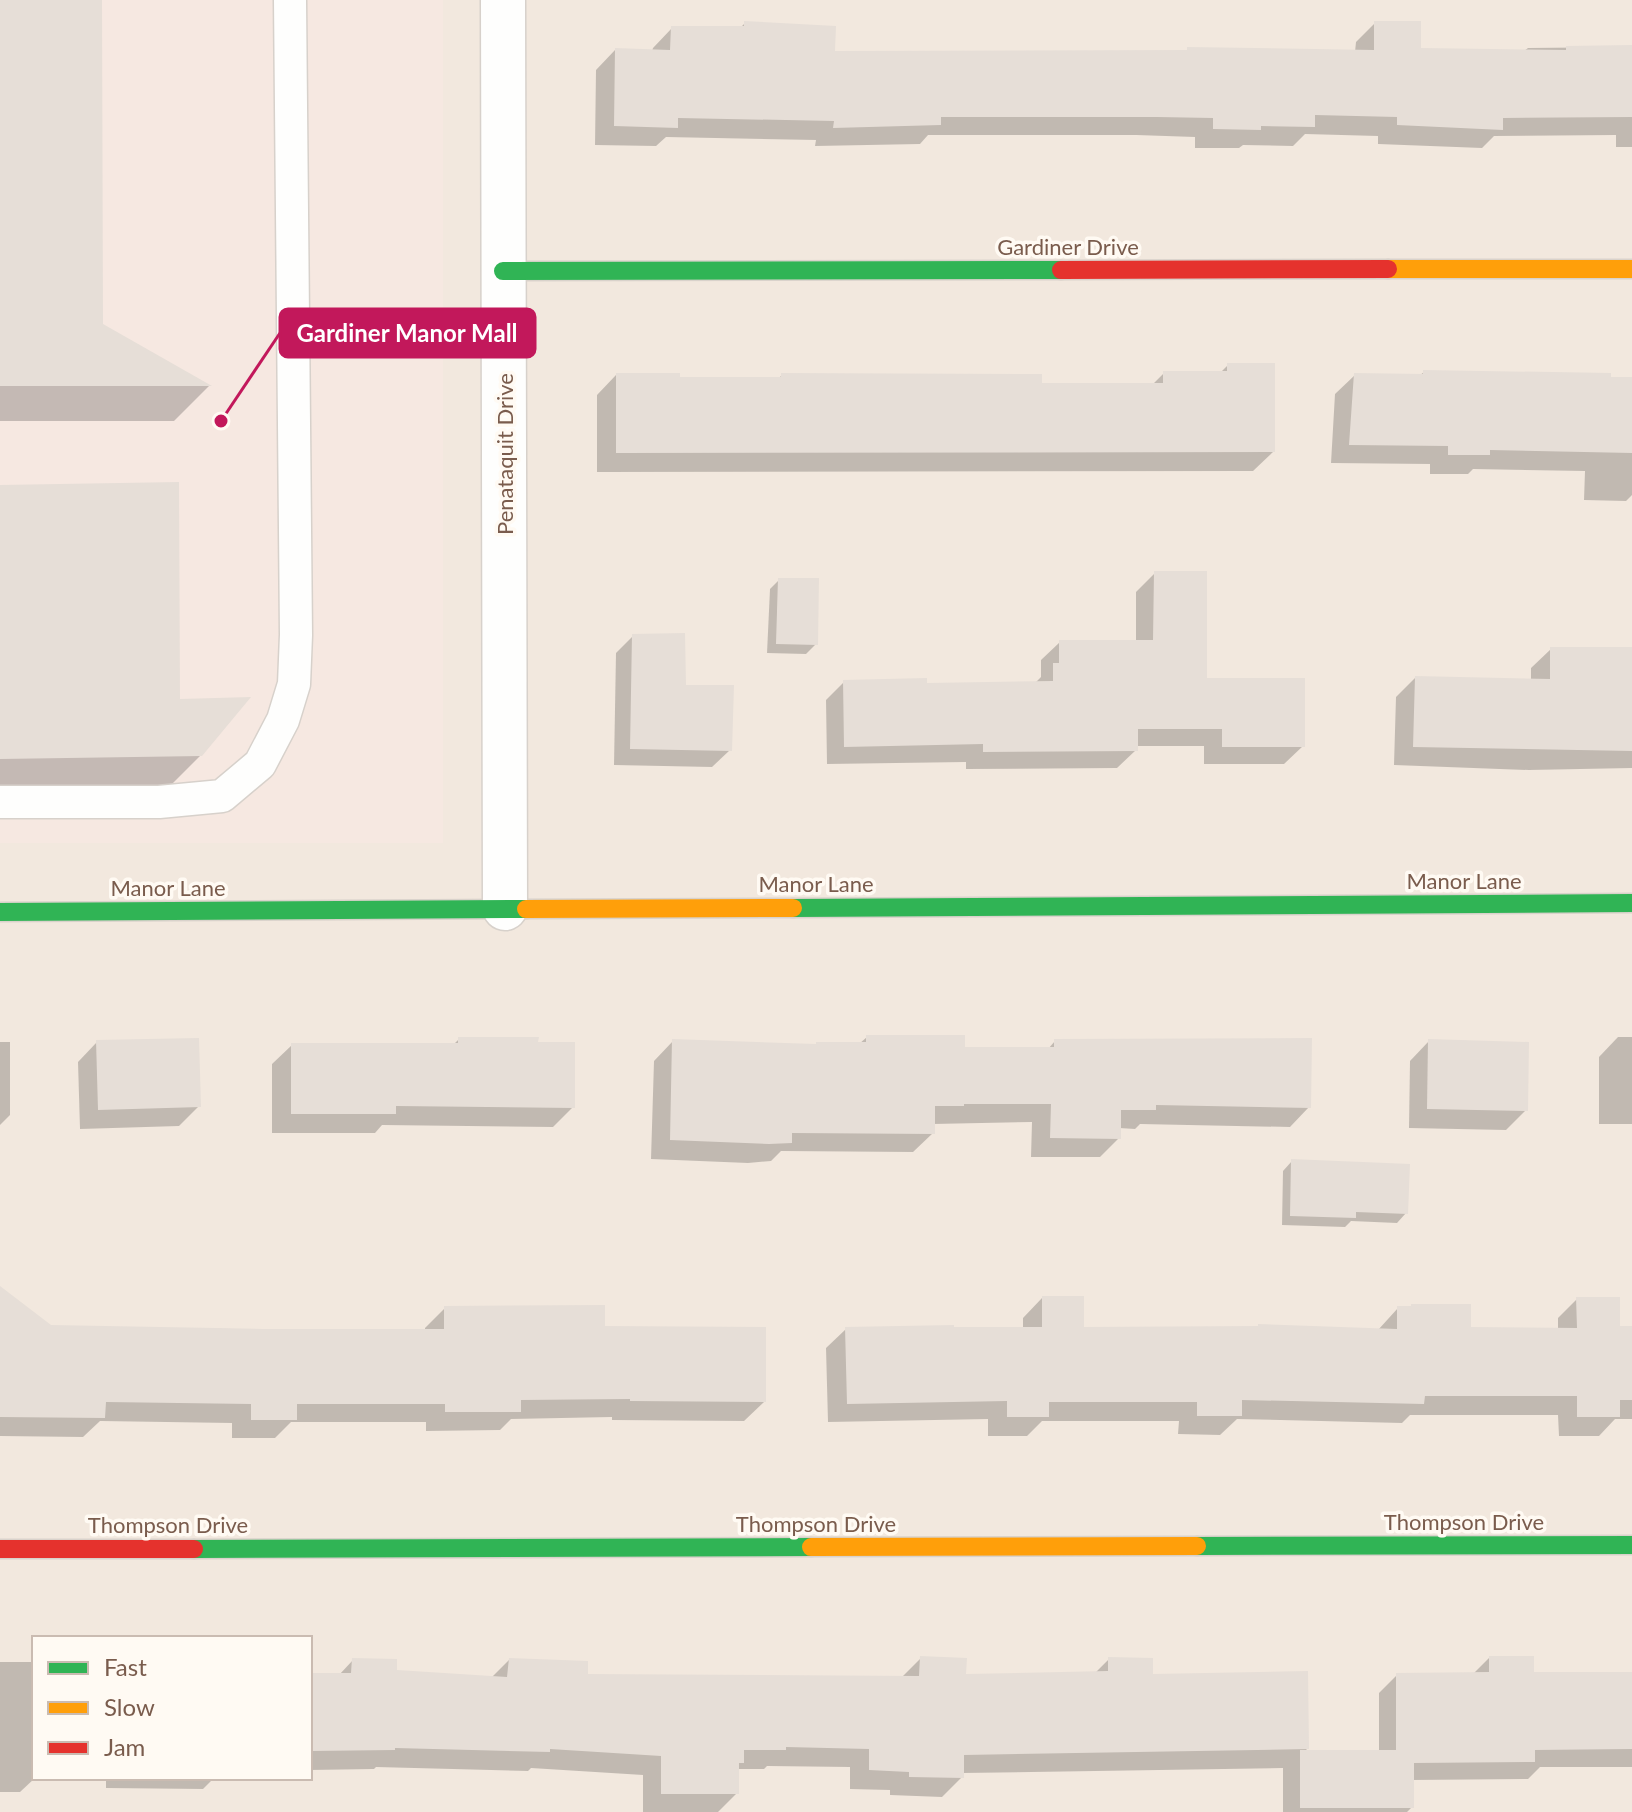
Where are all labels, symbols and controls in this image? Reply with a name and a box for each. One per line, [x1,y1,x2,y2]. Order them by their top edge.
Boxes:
street label: Gardiner Drive [997,233,1139,260]
callout: Gardiner Manor Mall [280,309,535,357]
text: Gardiner Manor Mall [296,318,518,347]
street label: Penataquit Drive [491,373,518,535]
street label: Manor Lane [1406,867,1522,894]
street label: Manor Lane [758,870,874,897]
street label: Manor Lane [110,874,226,901]
street label: Thompson Drive [1384,1508,1544,1535]
street label: Thompson Drive [736,1510,896,1537]
street label: Thompson Drive [88,1511,248,1538]
legend [32,1636,312,1780]
text: Fast [104,1652,147,1681]
text: Slow [104,1692,155,1721]
text: Jam [104,1732,145,1761]

